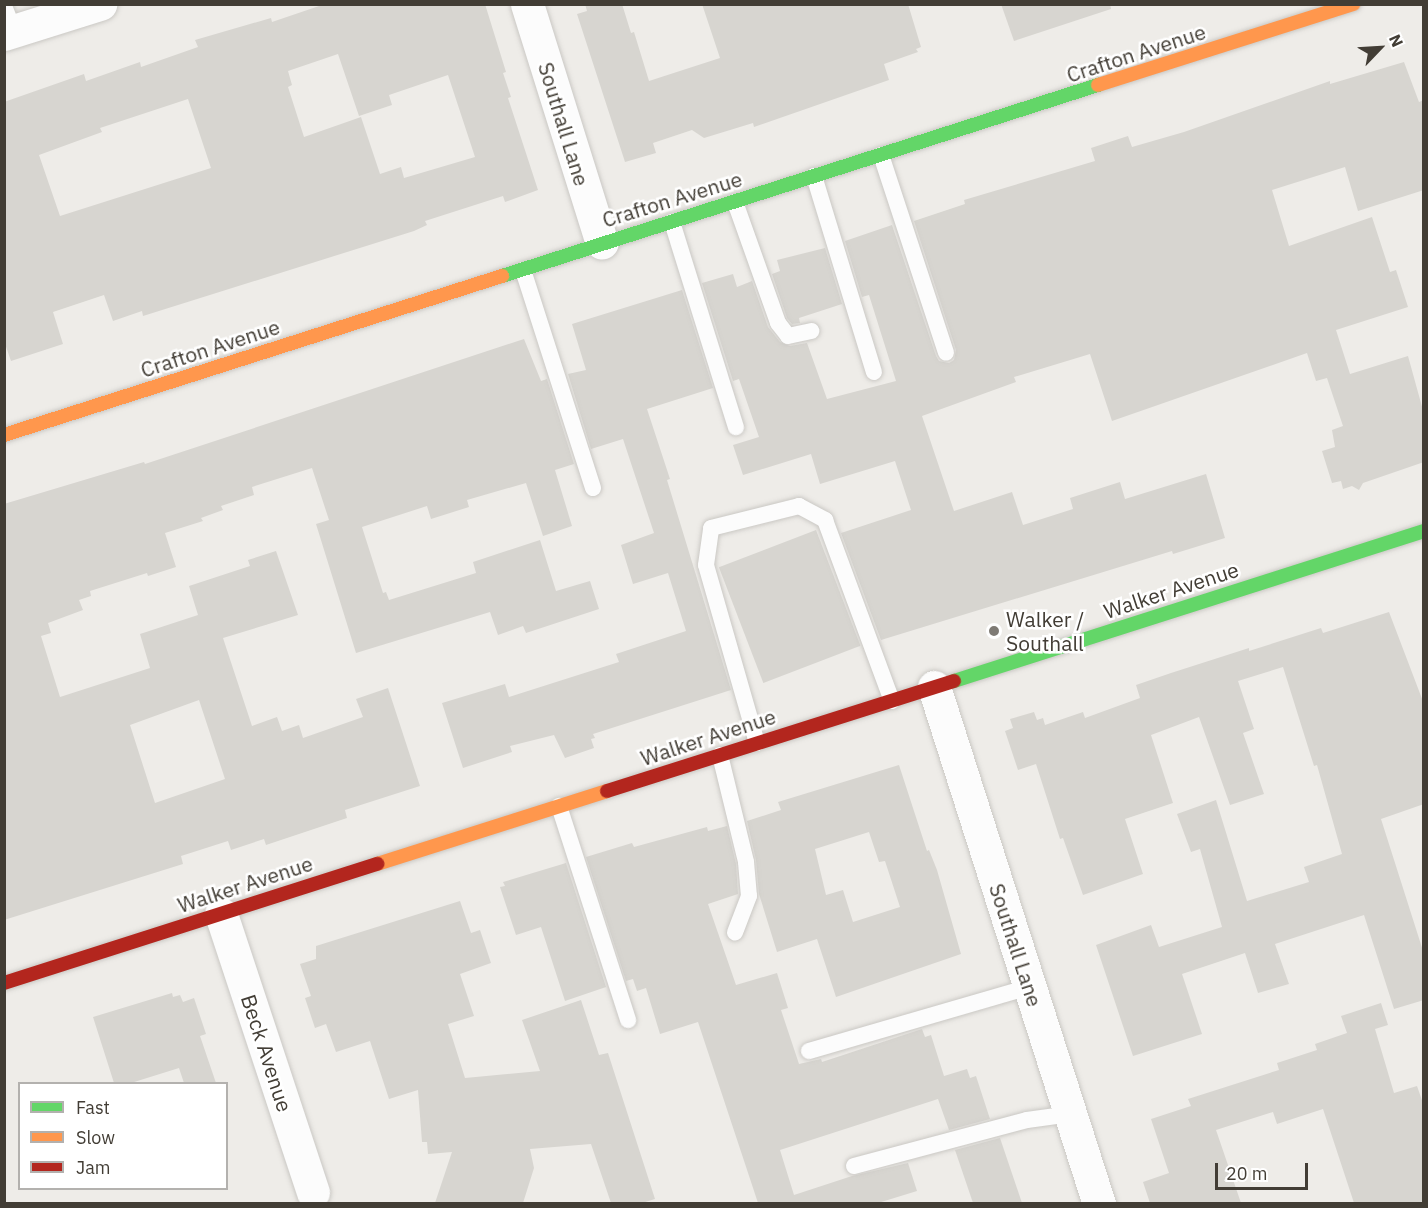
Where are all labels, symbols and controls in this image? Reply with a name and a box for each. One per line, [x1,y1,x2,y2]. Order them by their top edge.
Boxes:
north arrow [1350,18,1410,78]
street label: Crafton Avenue [1063,19,1209,87]
text: N [1385,31,1408,50]
street label: Southall Lane [533,59,595,189]
street label: Crafton Avenue [599,166,745,232]
street label: Crafton Avenue [137,314,283,382]
street label: Walker Avenue [1100,556,1242,624]
place label: Walker / Southall [1006,606,1084,656]
marker: Walker / Southall [987,624,1001,638]
street label: Walker Avenue [637,703,779,771]
street label: Walker Avenue [174,850,316,918]
street label: Southall Lane [984,880,1048,1010]
street label: Beck Avenue [236,991,298,1115]
legend [18,1082,228,1190]
text: Fast [76,1096,110,1119]
text: Slow [76,1126,115,1149]
scale bar [1218,1151,1311,1189]
text: Jam [76,1156,111,1179]
text: 20 m [1226,1162,1268,1185]

